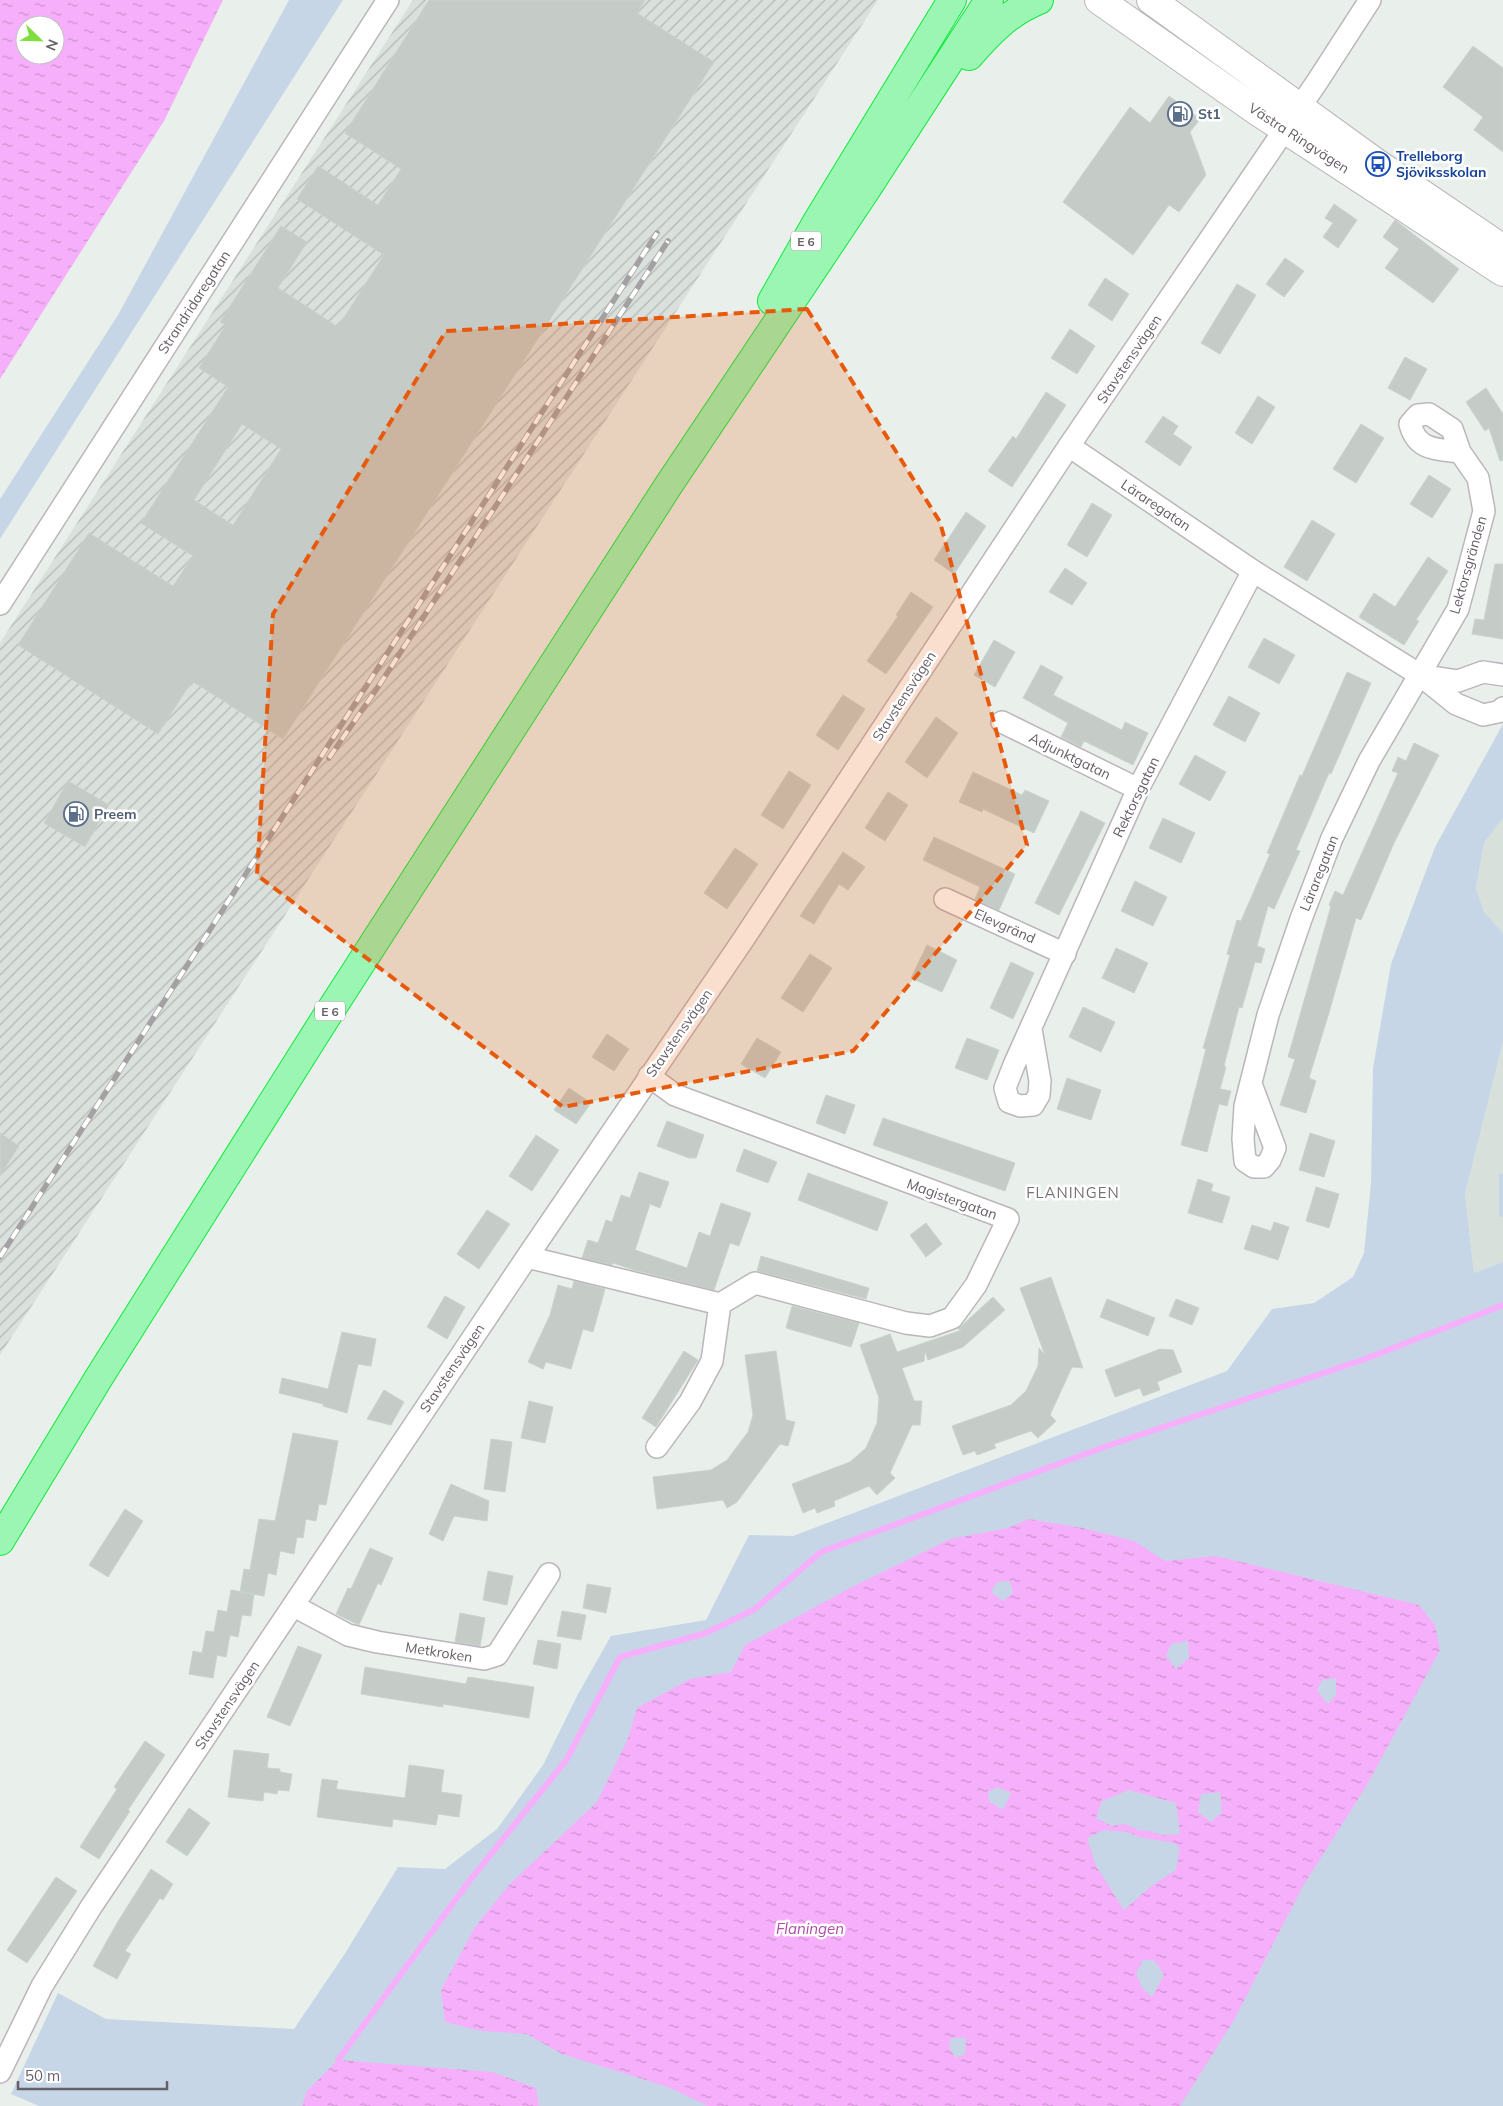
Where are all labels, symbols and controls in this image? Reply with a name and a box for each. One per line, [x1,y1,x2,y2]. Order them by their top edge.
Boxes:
north arrow [15,15,65,65]
text: N [42,37,62,53]
street label: Västra Ringvägen [1245,99,1353,177]
fuel station icon: St1 [1167,101,1193,127]
place label: St1 [1198,105,1221,123]
place label: Trelleborg Sjöviksskolan [1396,147,1486,181]
bus stop icon: Trelleborg Sjöviksskolan [1365,151,1391,177]
road number: E 6 [791,232,821,250]
street label: Strandridaregatan [154,247,234,357]
street label: Stavstensvägen [1093,311,1165,407]
street label: Läraregatan [1118,475,1194,535]
street label: Lektorsgränden [1445,514,1491,616]
street label: Stavstensvägen [868,648,940,744]
street label: Adjunktgatan [1026,729,1114,783]
street label: Rektorsgatan [1109,754,1163,840]
fuel station icon: Preem [63,801,89,827]
place label: Preem [94,805,137,823]
street label: Läraregatan [1296,832,1342,914]
street label: Elevgränd [972,905,1038,947]
street label: Stavstensvägen [642,985,716,1081]
road number: E 6 [315,1001,345,1020]
street label: Magistergatan [904,1174,1000,1224]
district label: FLANINGEN [1026,1183,1120,1202]
street label: Stavstensvägen [416,1320,488,1416]
street label: Metkroken [404,1638,474,1666]
street label: Stavstensvägen [191,1657,263,1753]
water label: Flaningen [776,1919,844,1938]
scale bar [18,2058,166,2090]
text: 50 m [25,2066,60,2085]

